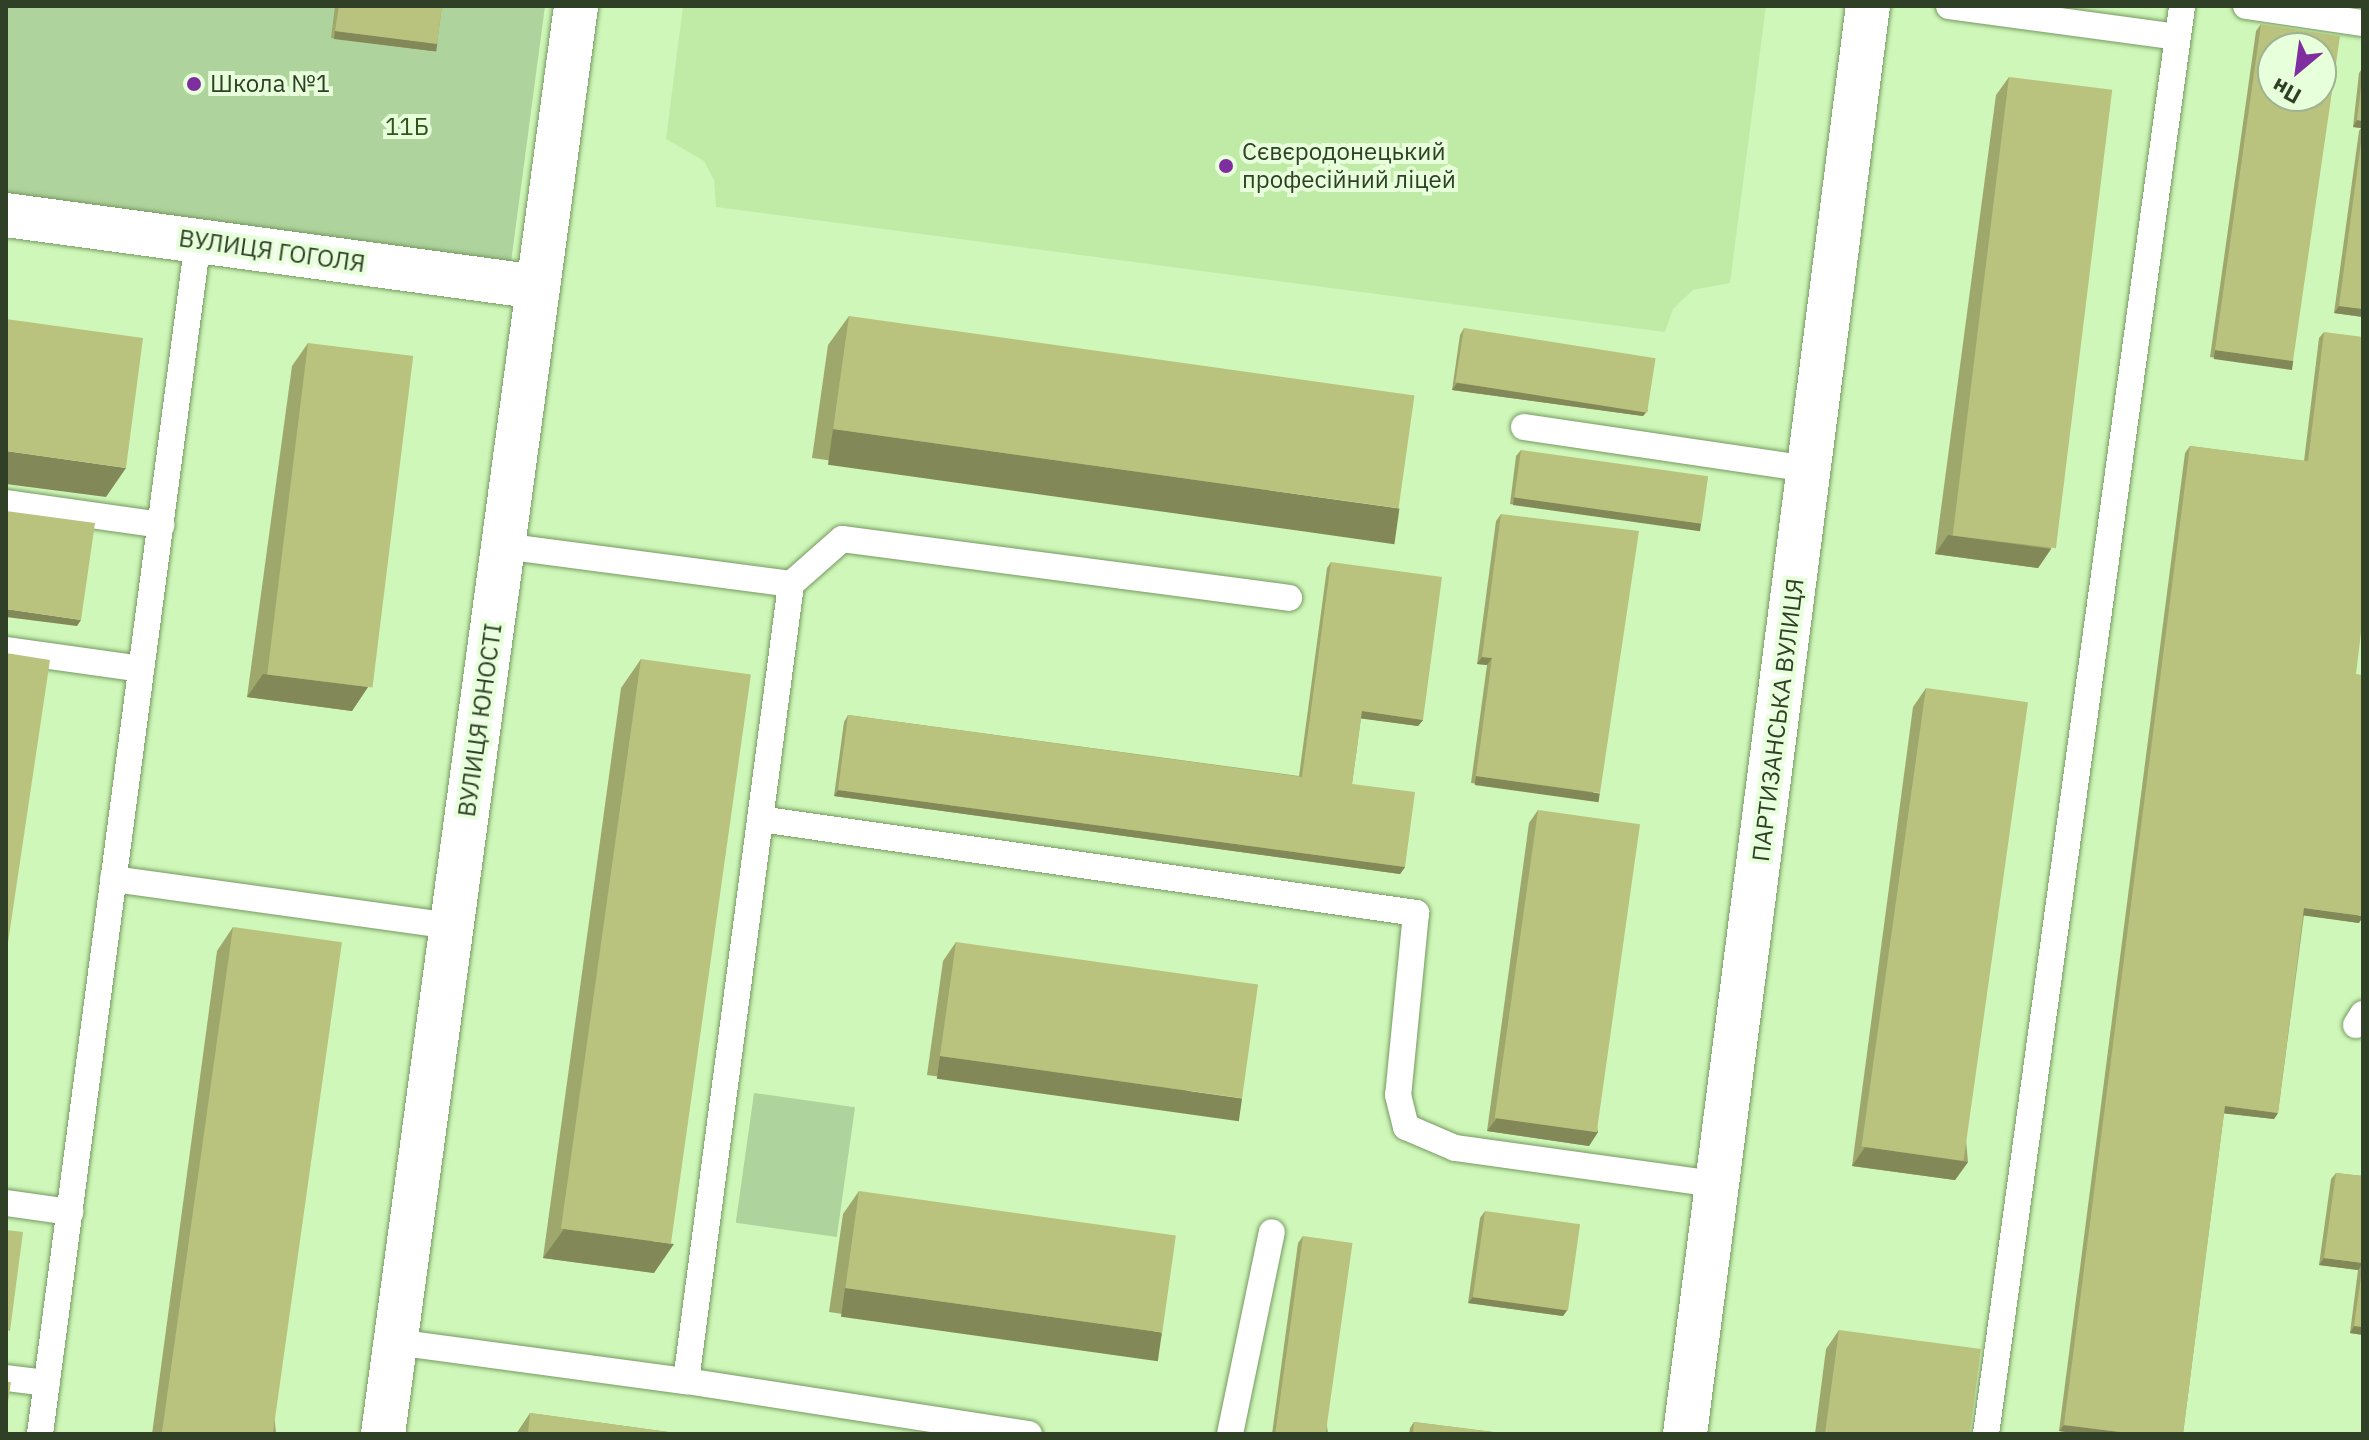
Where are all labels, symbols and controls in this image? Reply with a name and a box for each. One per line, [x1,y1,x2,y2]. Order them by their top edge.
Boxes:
north arrow [2257,32,2337,112]
place label: Школа №1 [210,70,330,98]
text: Пн [2266,72,2306,111]
marker: Школа №1 [185,75,203,93]
park label: 11Б [385,113,429,141]
place label: Сєвєродонецький професійний ліцей [1242,138,1456,194]
marker: Сєвєродонецький професійний ліцей [1217,157,1235,175]
street label: ВУЛИЦЯ ГОГОЛЯ [177,224,367,278]
street label: ПАРТИЗАНСЬКА ВУЛИЦЯ [1746,577,1810,863]
street label: ВУЛИЦЯ ЮНОСТІ [452,621,508,819]

